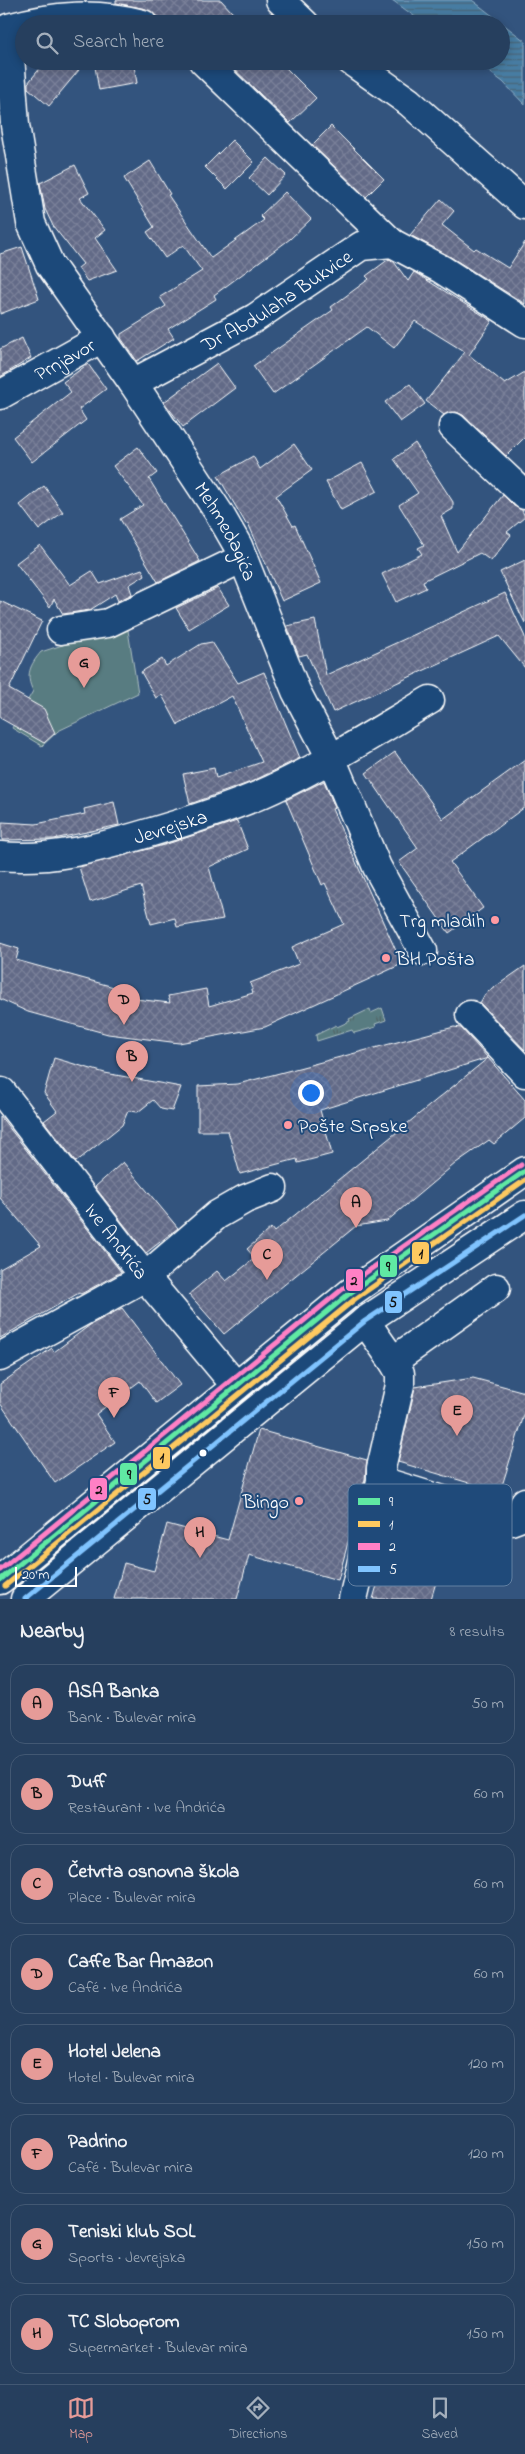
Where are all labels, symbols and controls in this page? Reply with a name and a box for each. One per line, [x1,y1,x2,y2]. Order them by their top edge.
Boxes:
search box [15,15,510,70]
icon: search [33,29,61,57]
text: Search here [73,29,164,56]
street label: Dr Abdulaha Bukvice [196,244,359,361]
street label: Prnjavor [30,332,102,390]
street label: Mehmedagića [185,477,263,586]
pin: G [68,647,100,688]
street label: Jevrejska [131,804,212,854]
place label: Trg mladih [399,908,485,938]
marker: Trg mladih [489,914,501,926]
place label: BH Pošta [395,946,475,975]
marker: BH Pošta [380,952,392,964]
pin: D [108,984,140,1025]
pin: B [116,1041,148,1082]
your location [298,1080,324,1106]
place label: Pošte Srpske [298,1113,407,1142]
marker: Pošte Srpske [282,1119,294,1131]
pin: A [340,1187,372,1228]
street label: Ive Andrića [76,1198,154,1287]
pin: C [251,1239,283,1280]
line badge: 1 [411,1241,430,1265]
text: 1 [419,1244,424,1265]
line badge: 9 [379,1254,398,1278]
text: 9 [385,1257,391,1278]
line badge: 2 [345,1268,364,1292]
text: 2 [350,1271,358,1292]
line badge: 5 [384,1290,403,1314]
text: 5 [389,1293,397,1314]
pin: F [98,1377,130,1418]
pin: E [441,1395,473,1436]
line badge: 1 [152,1446,171,1470]
text: 1 [160,1448,165,1469]
unlabelled marker [198,1448,208,1458]
line badge: 9 [119,1462,138,1486]
text: 9 [126,1465,132,1486]
line badge: 2 [89,1477,108,1501]
text: 2 [95,1480,103,1501]
legend [348,1484,512,1586]
line badge: 5 [137,1487,157,1511]
place label: Bingo [242,1489,289,1519]
text: 5 [143,1490,151,1511]
text: 9 [389,1492,394,1513]
marker: Bingo [293,1495,305,1507]
text: 1 [389,1515,394,1536]
pin: H [184,1517,216,1558]
text: 2 [389,1537,396,1558]
text: 5 [389,1560,397,1581]
scale bar [15,1564,78,1587]
text: 20 m [22,1565,49,1586]
text: Nearby [20,1617,84,1647]
text: 8 results [449,1620,505,1644]
text: ASA Banka [68,1679,159,1706]
text: A [32,1692,42,1716]
text: 50 m [472,1692,504,1716]
text: Bank · Bulevar mira [68,1706,196,1730]
text: Duff [68,1769,106,1796]
text: B [32,1782,42,1806]
text: 60 m [474,1782,504,1806]
text: Restaurant · Ive Andrića [68,1796,225,1820]
text: Četvrta osnovna škola [68,1859,239,1886]
text: C [33,1872,41,1896]
text: 60 m [474,1872,504,1896]
text: Place · Bulevar mira [68,1886,196,1910]
text: Caffe Bar Amazon [68,1949,213,1976]
text: D [31,1962,43,1986]
text: 60 m [474,1962,504,1986]
text: Café · Ive Andrića [68,1976,182,2000]
text: Hotel Jelena [68,2039,161,2066]
text: E [32,2052,42,2076]
text: 120 m [468,2052,504,2076]
text: Hotel · Bulevar mira [68,2066,195,2090]
text: Padrino [68,2129,127,2156]
text: F [32,2142,42,2166]
text: 120 m [468,2142,504,2166]
text: Café · Bulevar mira [68,2156,193,2180]
text: Teniski klub SOL [68,2219,195,2246]
text: G [32,2232,42,2256]
text: 150 m [466,2232,504,2256]
text: Sports · Jevrejska [68,2246,185,2270]
text: TC Sloboprom [68,2309,180,2336]
text: H [32,2322,42,2346]
text: 150 m [466,2322,504,2346]
text: Supermarket · Bulevar mira [68,2336,248,2360]
tab: Map [67,2394,95,2445]
tab: Directions [229,2394,287,2445]
tab: Saved [421,2394,458,2445]

